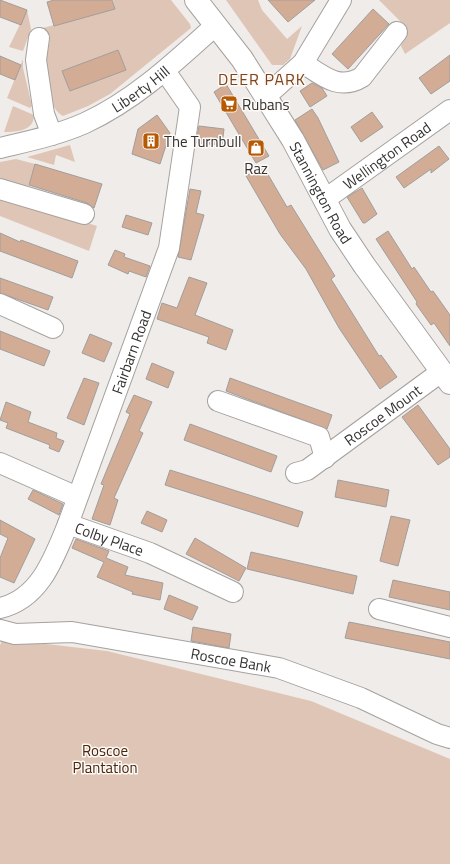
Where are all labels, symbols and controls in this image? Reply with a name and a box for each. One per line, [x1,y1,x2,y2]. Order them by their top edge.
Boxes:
street label: Liberty Hill [107,59,175,118]
district label: DEER PARK [218,67,306,91]
place label: Rubans [242,93,290,116]
supermarket icon: Rubans [219,94,239,114]
street label: Wellington Road [338,116,436,195]
place label: The Turnbull [164,130,241,153]
building icon: The Turnbull [141,131,161,151]
street label: Stannington Road [284,137,358,248]
shop icon: Raz [246,138,266,158]
place label: Raz [244,157,268,180]
street label: Fairbarn Road [105,307,157,397]
street label: Roscoe Mount [339,378,427,451]
street label: Colby Place [72,516,147,561]
street label: Roscoe Bank [189,641,273,678]
park label: Roscoe Plantation [72,739,138,779]

